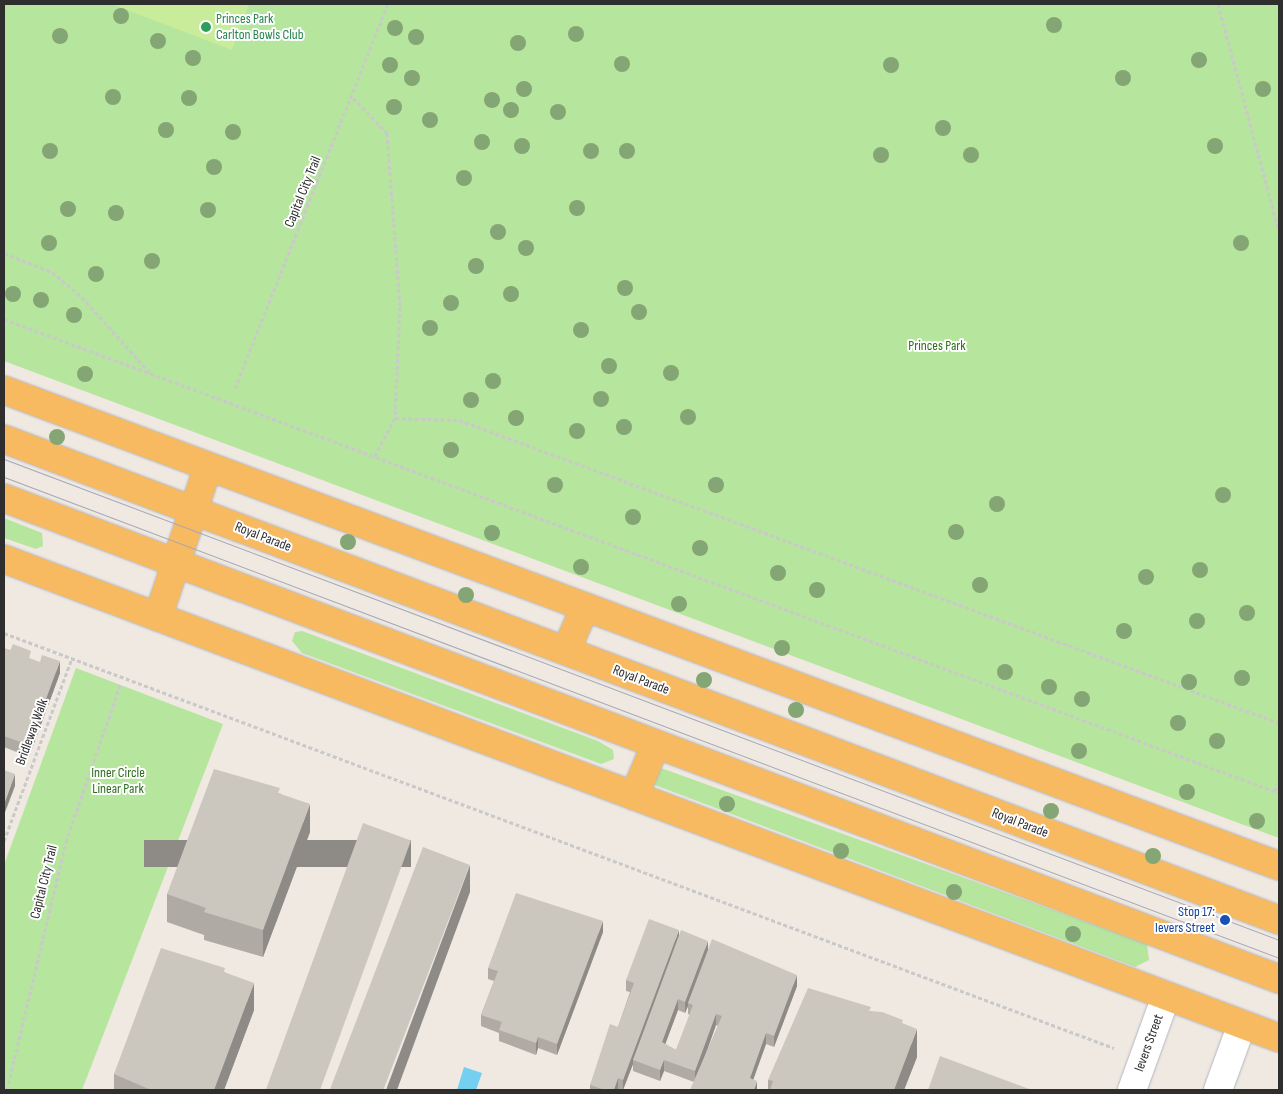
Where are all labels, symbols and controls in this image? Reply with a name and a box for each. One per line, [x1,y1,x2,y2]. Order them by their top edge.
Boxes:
place label: Princes Park Carlton Bowls Club [216,11,303,44]
marker: Princes Park Carlton Bowls Club [200,21,212,33]
street label: Capital City Trail [281,154,325,230]
park label: Princes Park [908,338,966,354]
street label: Royal Parade [232,519,294,555]
street label: Royal Parade [610,662,672,698]
street label: Bridleway Walk [12,696,52,768]
park label: Inner Circle Linear Park [91,765,145,798]
street label: Royal Parade [989,805,1051,841]
street label: Capital City Trail [27,844,61,920]
place label: Stop 17: Ievers Street [1155,904,1215,936]
marker: Stop 17: Ievers Street [1219,914,1231,926]
street label: Ievers Street [1131,1012,1167,1074]

